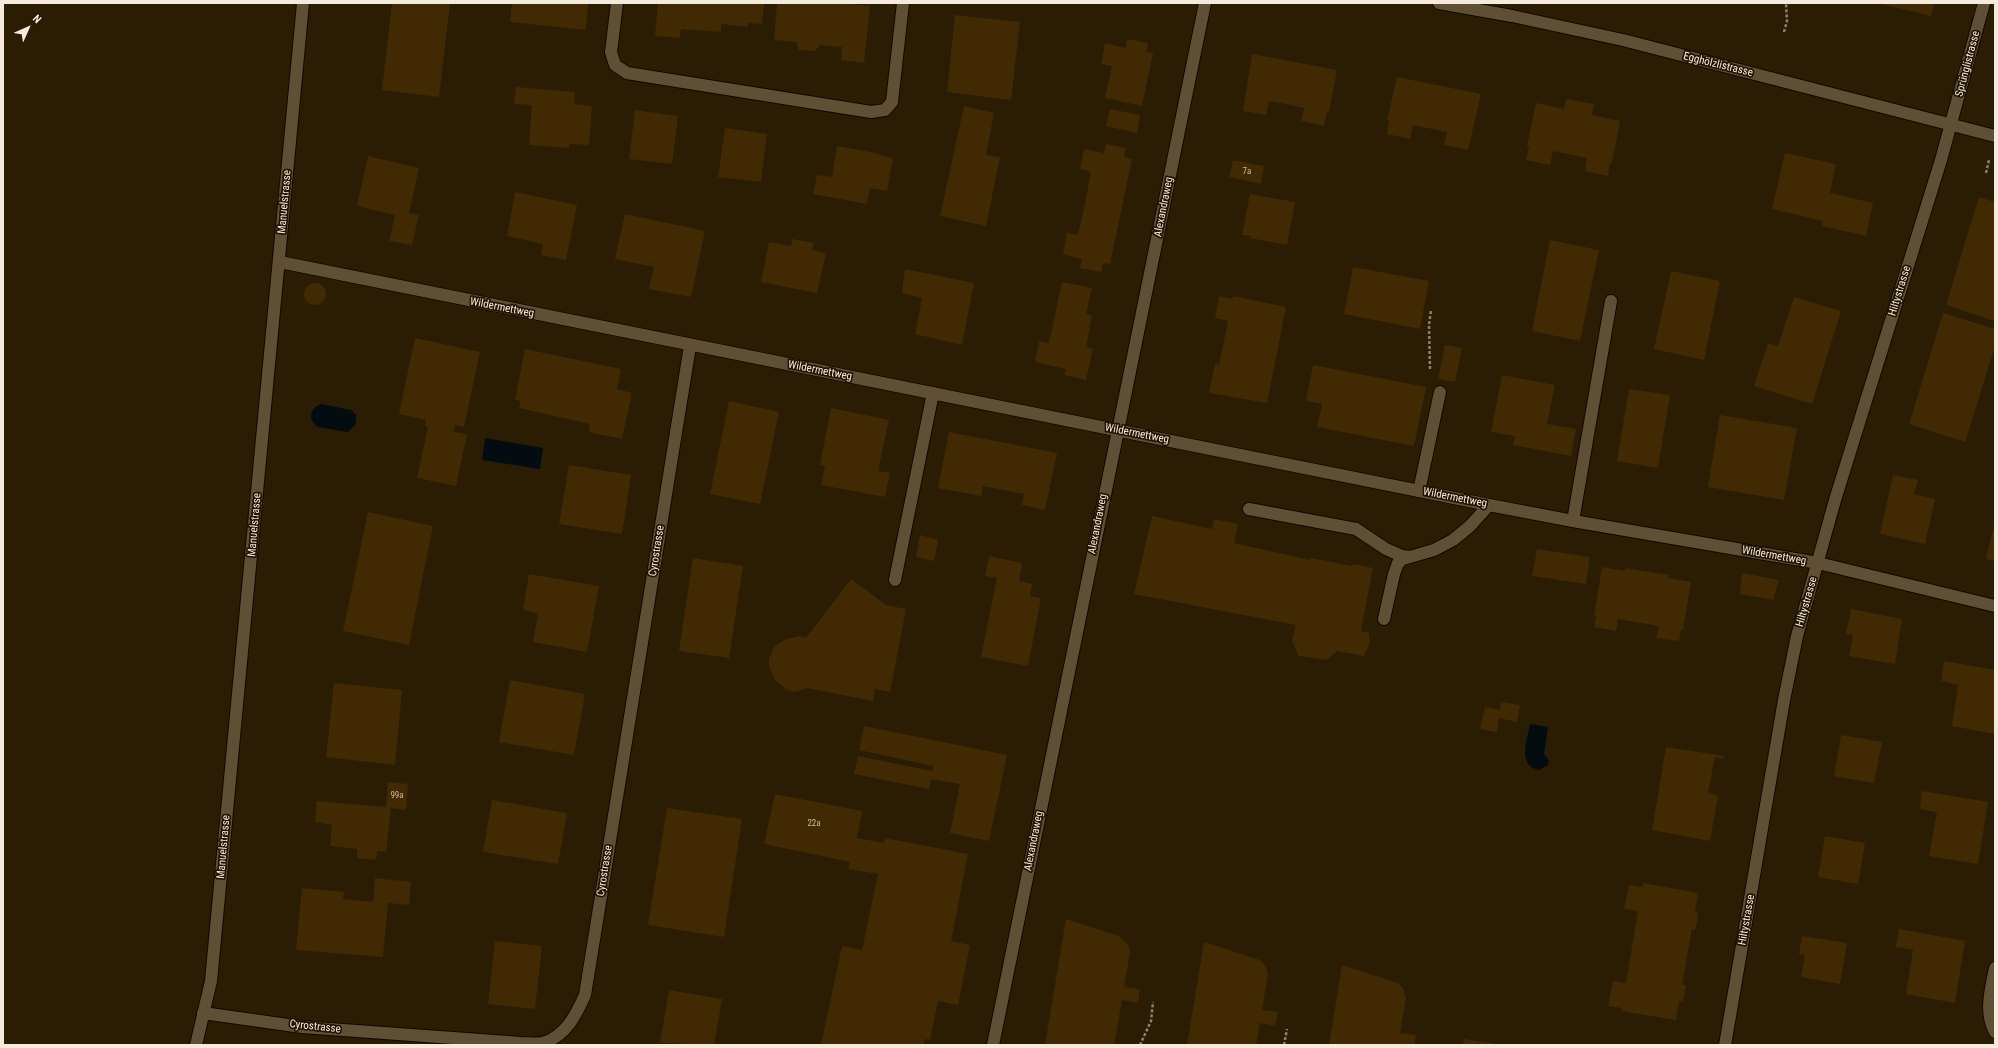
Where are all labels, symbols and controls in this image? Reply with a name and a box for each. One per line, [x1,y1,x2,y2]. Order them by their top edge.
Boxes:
north arrow [8,8,48,48]
text: N [30,12,44,26]
street label: Sprünglistrasse [1953,30,1983,98]
street label: Egghölzlistrasse [1682,50,1754,80]
house number: 7a [1243,167,1251,177]
street label: Manuelstrasse [276,170,294,234]
street label: Alexandraweg [1152,176,1176,238]
street label: Hiltystrasse [1886,264,1914,318]
street label: Wildermettweg [469,295,535,321]
street label: Wildermettweg [787,358,853,384]
street label: Wildermettweg [1104,421,1170,447]
street label: Wildermettweg [1422,485,1488,511]
street label: Manuelstrasse [246,493,264,557]
street label: Alexandraweg [1086,493,1110,555]
street label: Cyrostrasse [646,525,668,577]
street label: Wildermettweg [1741,544,1807,568]
street label: Hiltystrasse [1794,575,1820,629]
house number: 99a [390,791,404,801]
street label: Alexandraweg [1022,810,1046,872]
street label: Manuelstrasse [215,815,233,879]
house number: 22a [807,819,821,829]
street label: Cyrostrasse [594,845,616,897]
street label: Hiltystrasse [1736,893,1758,947]
street label: Cyrostrasse [289,1018,341,1036]

